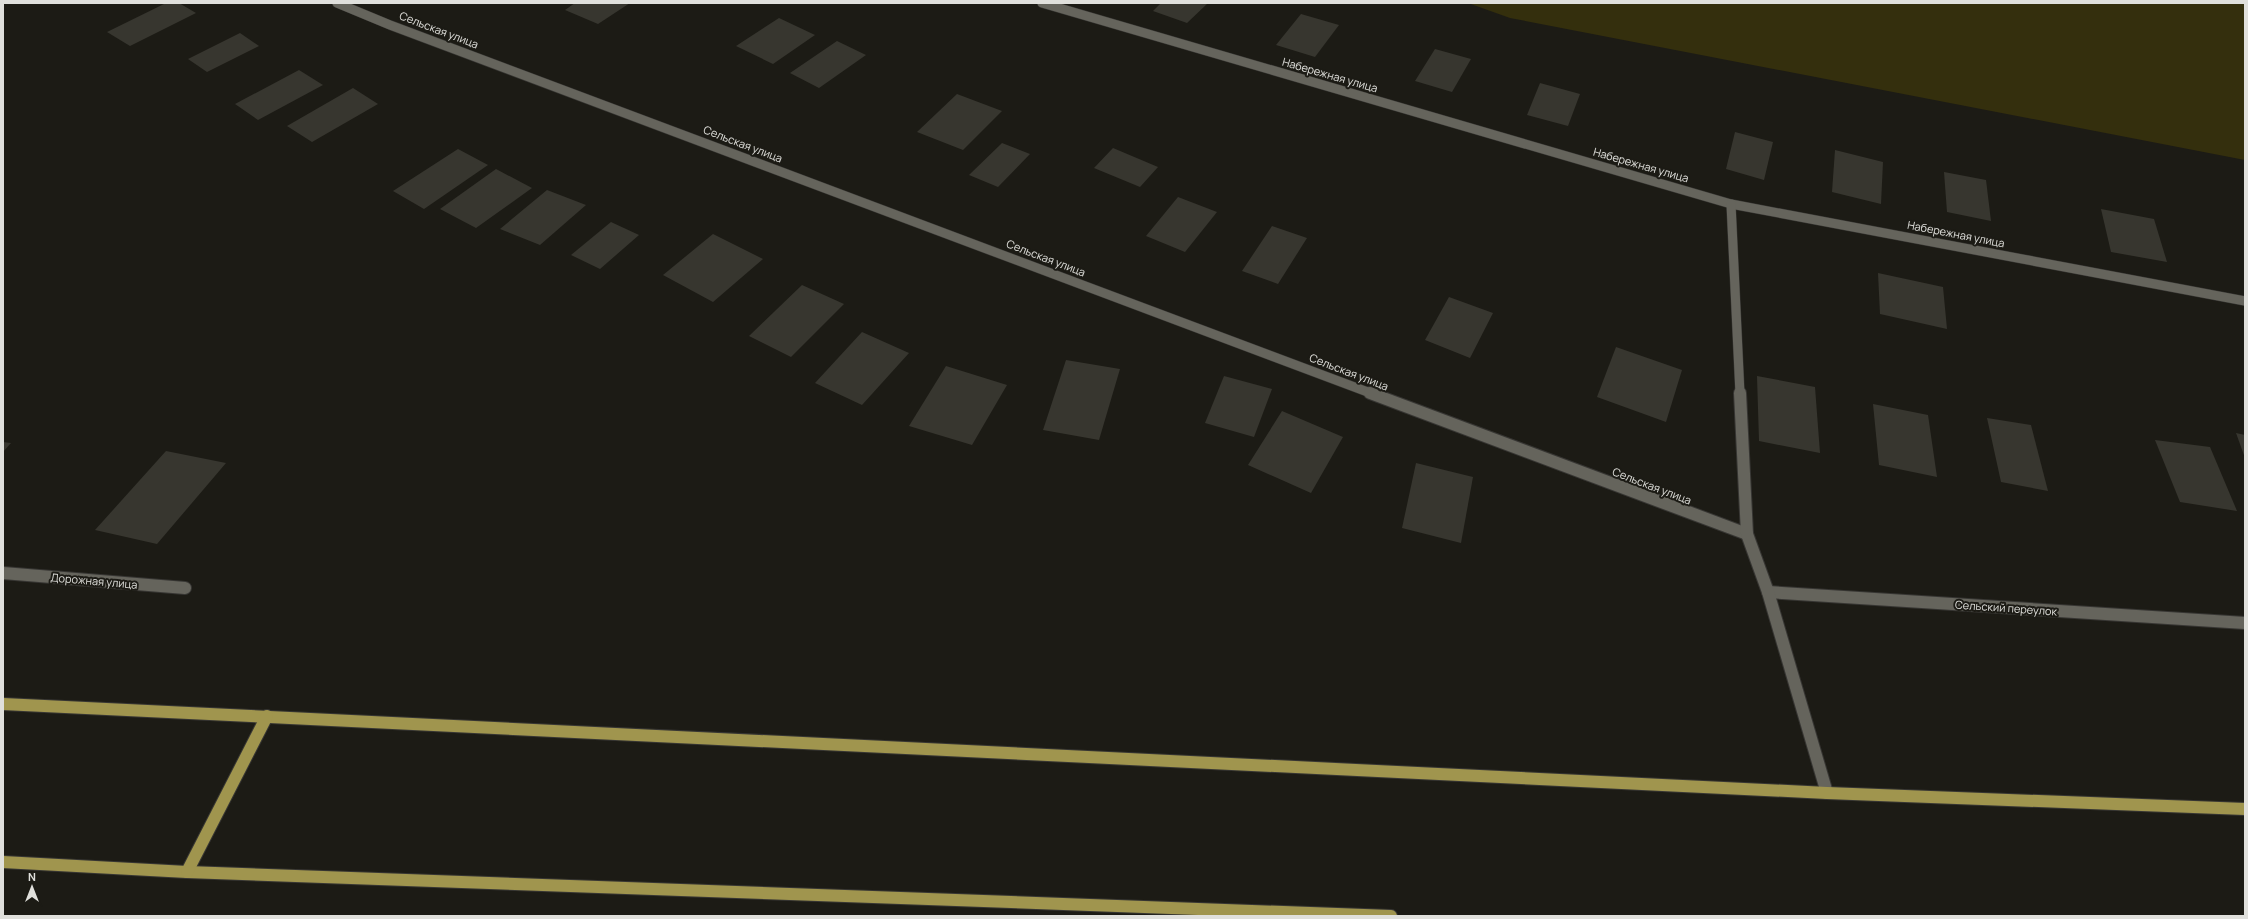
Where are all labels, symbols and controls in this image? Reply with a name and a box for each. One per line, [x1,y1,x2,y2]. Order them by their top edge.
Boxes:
street label: Сельская улица [397,8,481,52]
street label: Набережная улица [1281,54,1380,95]
street label: Сельская улица [701,122,785,166]
street label: Набережная улица [1592,144,1691,185]
street label: Набережная улица [1906,217,2006,250]
street label: Сельская улица [1004,236,1088,280]
street label: Сельская улица [1307,350,1391,394]
street label: Сельская улица [1610,464,1694,508]
street label: Дорожная улица [50,569,138,592]
street label: Сельский переулок [1955,596,2058,619]
north arrow [12,867,52,907]
text: N [28,869,36,884]

